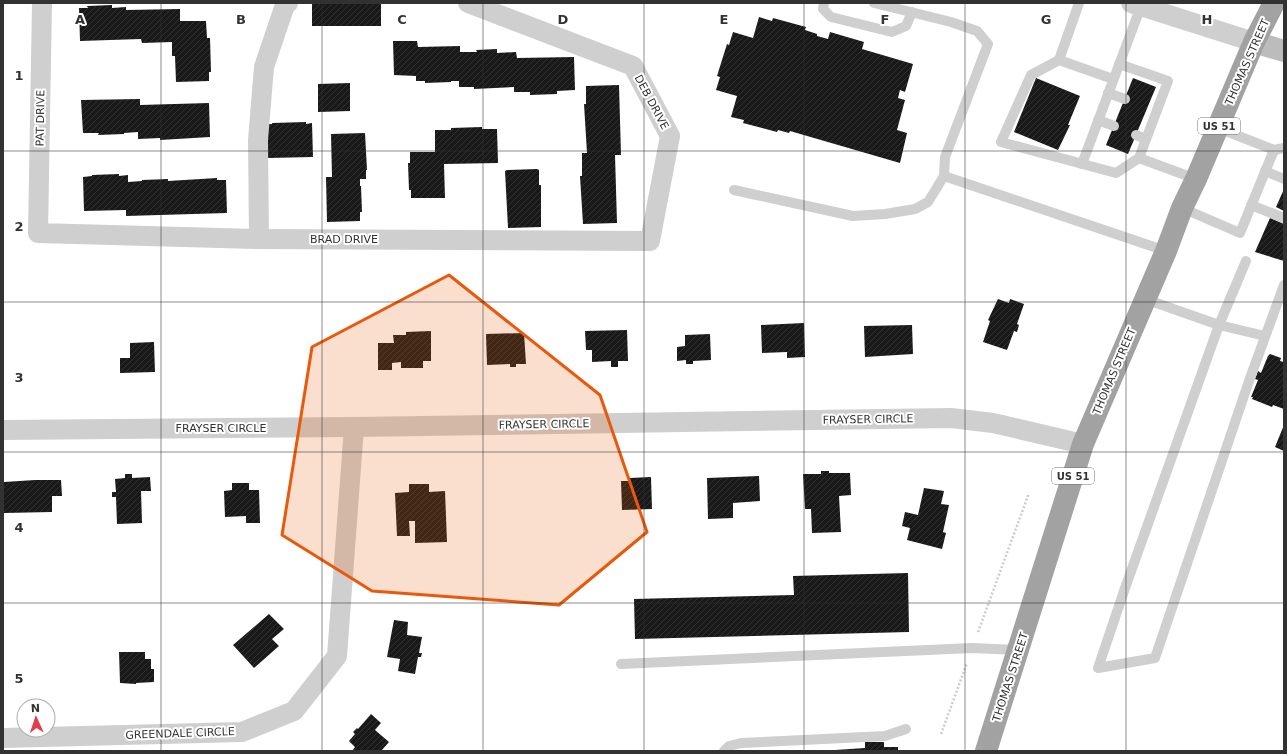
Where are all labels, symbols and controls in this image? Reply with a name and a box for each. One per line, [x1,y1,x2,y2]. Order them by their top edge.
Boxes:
text: A [75,12,85,27]
text: B [236,12,246,27]
text: C [397,12,407,27]
text: D [558,12,569,27]
text: E [720,12,728,27]
text: F [881,12,889,27]
text: G [1041,12,1051,27]
text: H [1202,12,1212,27]
street label: THOMAS STREET [1222,17,1272,108]
text: 1 [14,68,24,83]
street label: DEB DRIVE [632,73,671,132]
street label: PAT DRIVE [34,90,47,146]
road number: US 51 [1198,118,1240,134]
text: 2 [14,219,24,234]
street label: BRAD DRIVE [310,233,378,246]
street label: THOMAS STREET [1090,326,1139,418]
text: 3 [14,370,24,385]
street label: FRAYSER CIRCLE [823,412,914,427]
street label: FRAYSER CIRCLE [499,417,590,432]
street label: FRAYSER CIRCLE [176,422,266,435]
road number: US 51 [1052,468,1094,484]
text: 4 [14,520,24,535]
street label: THOMAS STREET [990,631,1031,724]
text: 5 [14,671,24,686]
north arrow [16,698,56,738]
text: N [31,702,40,715]
street label: GREENDALE CIRCLE [125,725,235,742]

